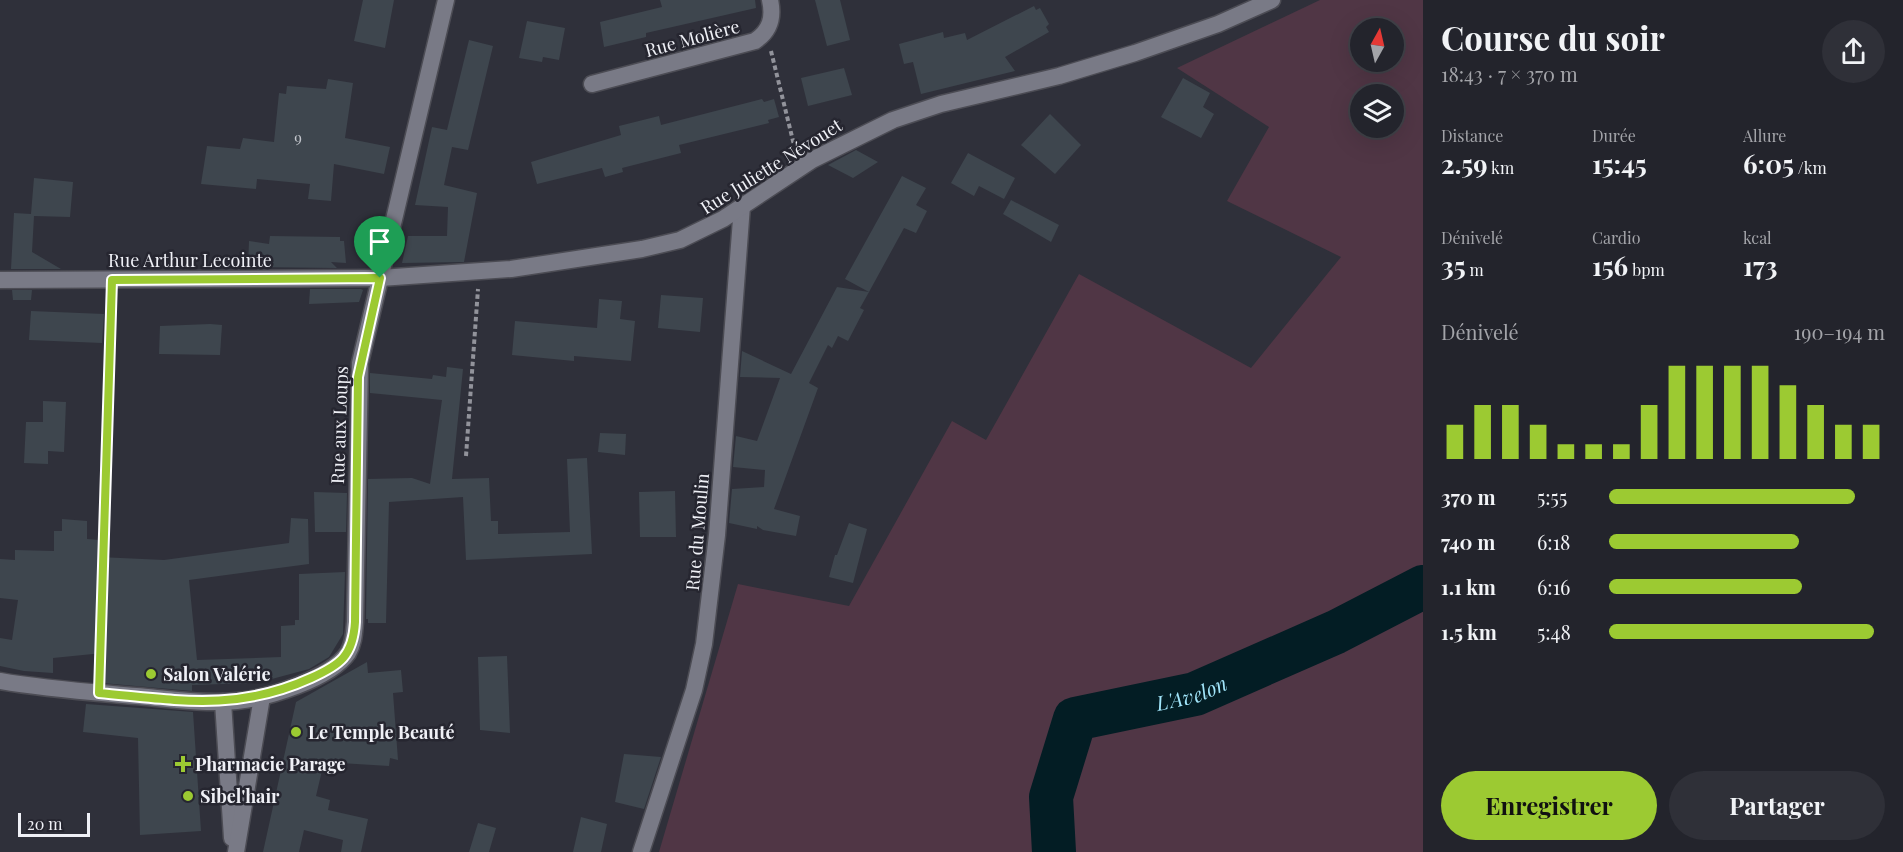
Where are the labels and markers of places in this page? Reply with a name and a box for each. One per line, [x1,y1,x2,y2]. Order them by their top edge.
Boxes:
pin [354,216,405,278]
place label: Salon Valérie [163,662,271,686]
marker: Salon Valérie [144,667,158,681]
place label: Le Temple Beauté [308,720,455,744]
marker: Le Temple Beauté [289,725,303,739]
place label: Pharmacie Parage [195,752,346,776]
marker: Pharmacie Parage [176,757,190,771]
place label: Sibel'hair [200,784,280,808]
marker: Sibel'hair [181,789,195,803]

